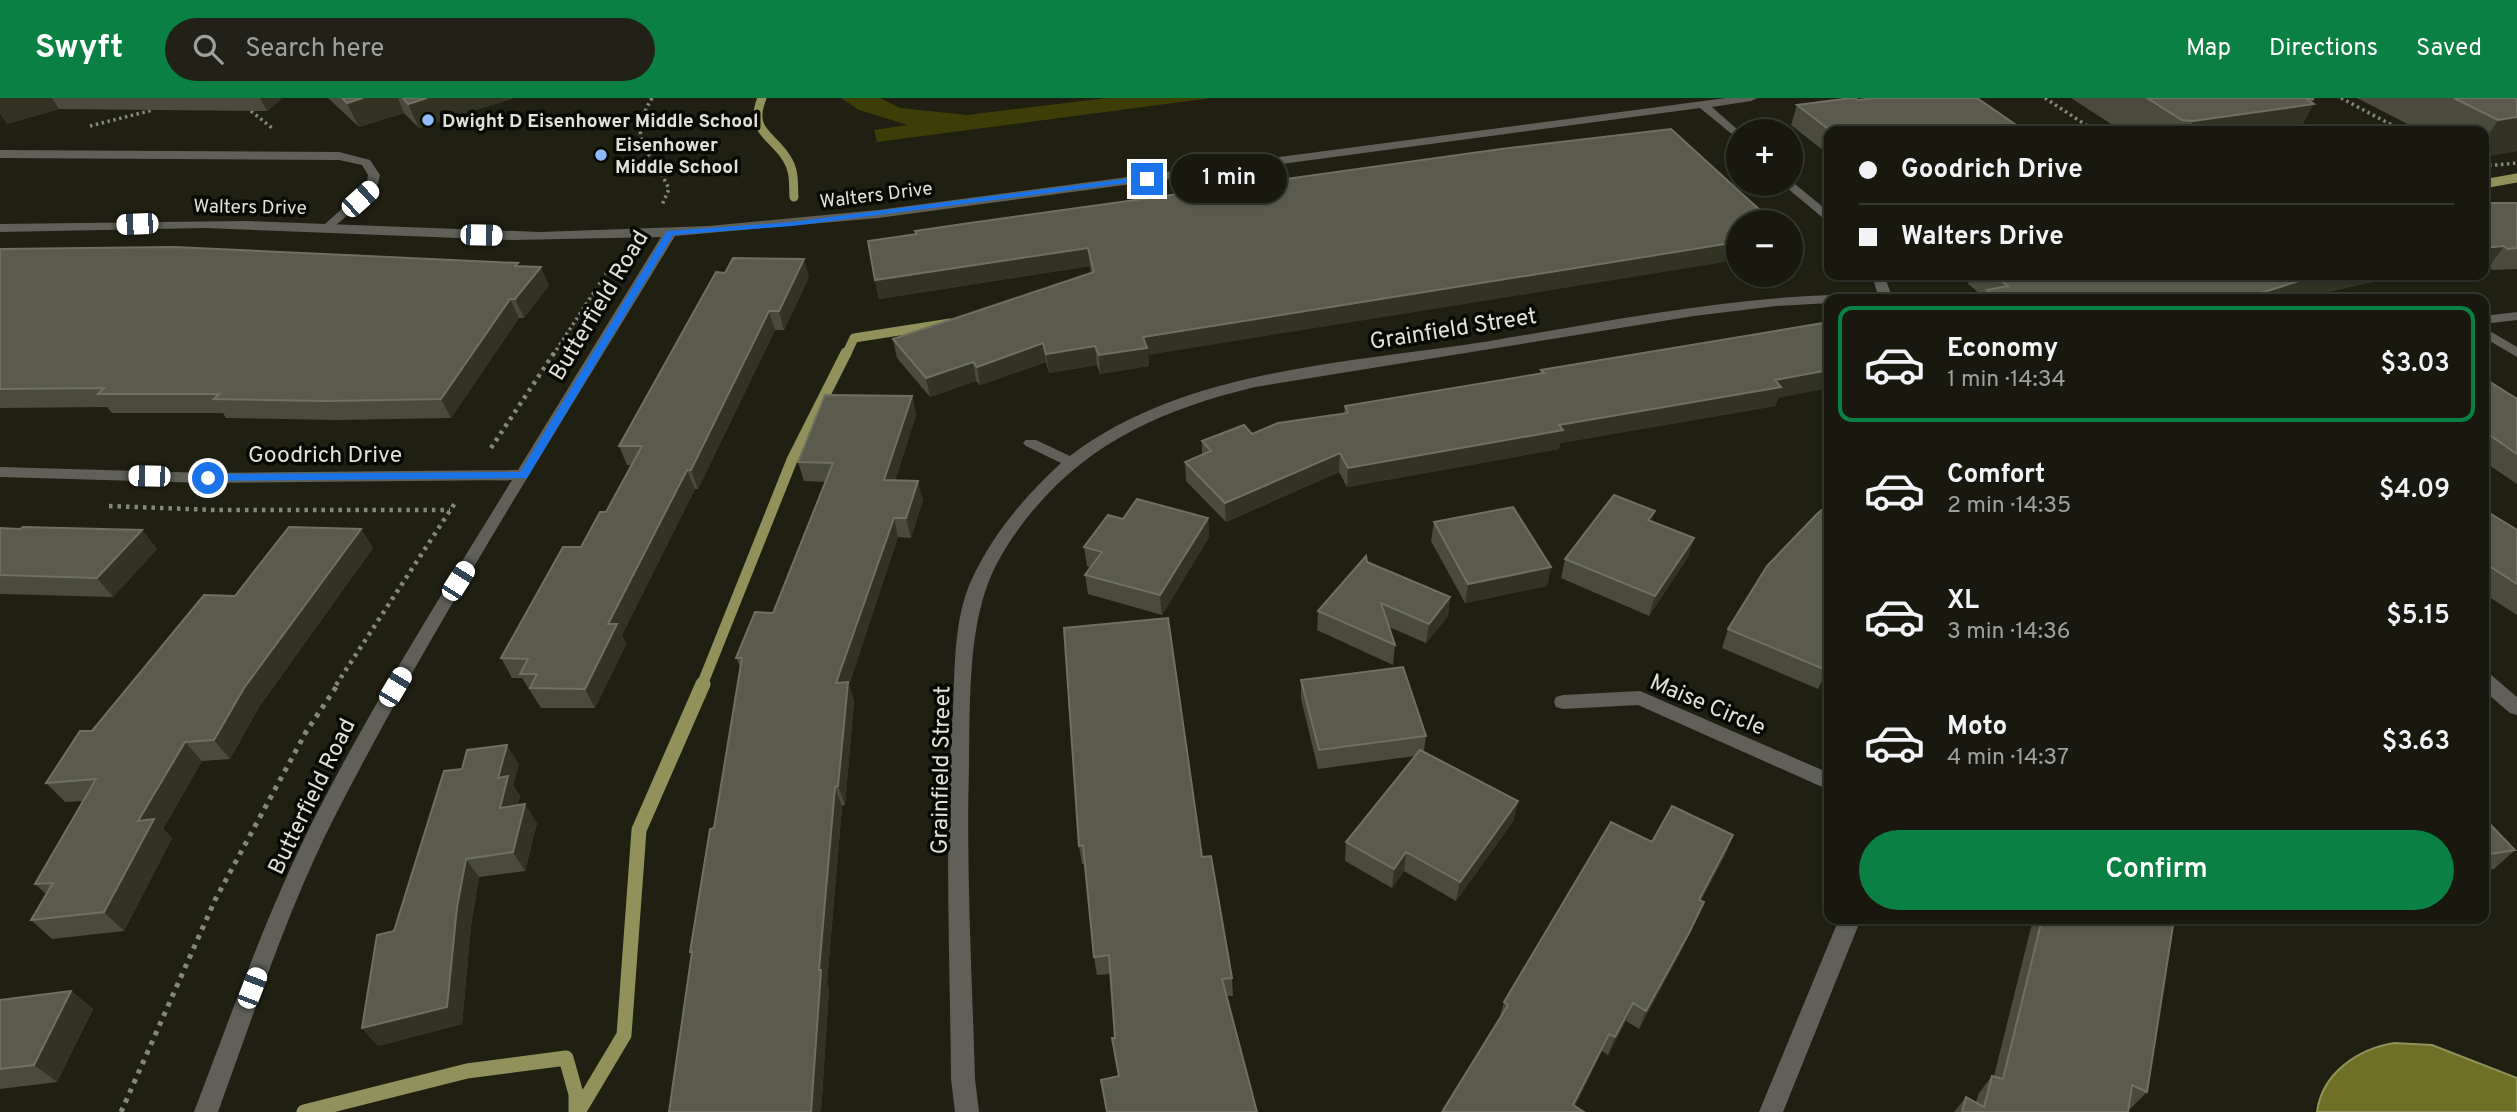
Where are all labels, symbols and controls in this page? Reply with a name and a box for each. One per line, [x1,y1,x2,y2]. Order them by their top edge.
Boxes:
search box [165,18,655,81]
text: Swyft [35,28,123,70]
icon: search [189,30,227,68]
text: Search here [245,33,384,66]
text: Map [2186,34,2231,64]
text: Directions [2269,34,2378,64]
text: Saved [2416,34,2482,64]
place label: Dwight D Eisenhower Middle School [442,110,759,134]
marker: Dwight D Eisenhower Middle School [420,112,436,128]
map controls [1726,119,1803,287]
button: + [1726,119,1803,196]
place label: Eisenhower Middle School [615,134,739,180]
marker: Eisenhower Middle School [593,147,609,163]
callout: 1 min [1172,154,1287,204]
text: Goodrich Drive [1901,154,2083,187]
route end [1131,163,1163,195]
text: 1 min [1202,164,1256,193]
car [338,177,383,221]
street label: Walters Drive [818,177,934,215]
street label: Walters Drive [193,195,307,221]
button: − [1726,210,1803,287]
car [116,213,159,235]
text: Walters Drive [1901,221,2064,254]
car [460,224,503,246]
street label: Butterfield Road [544,226,656,387]
street label: Grainfield Street [1368,303,1539,358]
icon: car [1863,333,1926,396]
text: Economy [1947,333,2058,366]
text: $3.03 [2381,348,2450,381]
text: 1 min · 14:34 [1947,366,2066,395]
street label: Goodrich Drive [248,442,402,471]
icon: car [1863,459,1926,522]
text: Comfort [1947,459,2045,492]
route start [192,462,224,494]
car [128,465,171,487]
text: $4.09 [2379,474,2450,507]
text: 2 min · 14:35 [1947,492,2071,521]
car [438,558,479,604]
icon: car [1863,585,1926,648]
text: XL [1947,585,1979,618]
text: $5.15 [2386,600,2450,633]
text: 3 min · 14:36 [1947,618,2071,647]
car [376,664,415,710]
street label: Maise Circle [1645,669,1769,744]
street label: Grainfield Street [927,685,958,855]
icon: car [1863,711,1926,774]
text: Moto [1947,711,2007,744]
street label: Butterfield Road [263,714,364,880]
text: $3.63 [2382,726,2450,759]
text: 4 min · 14:37 [1947,744,2069,773]
button: Confirm [1859,830,2454,910]
car [235,965,270,1011]

